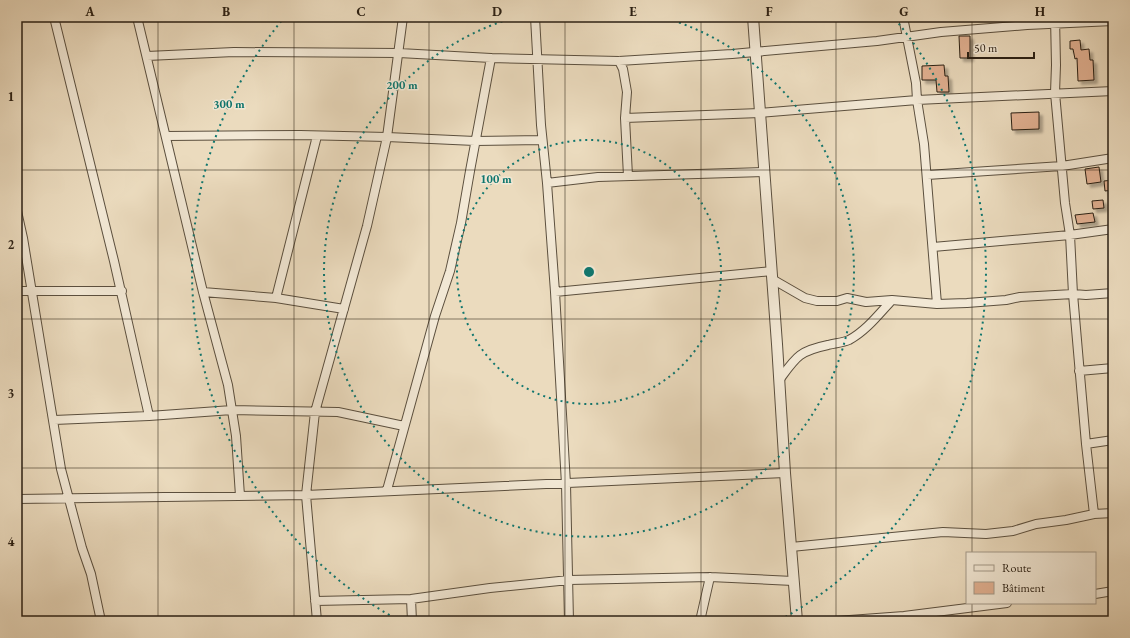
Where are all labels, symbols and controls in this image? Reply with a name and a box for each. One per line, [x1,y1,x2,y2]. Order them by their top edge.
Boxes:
text: A [84,3,95,20]
text: B [222,3,230,20]
text: C [356,3,366,20]
text: D [492,3,502,20]
text: E [629,3,637,20]
text: F [765,3,773,20]
text: G [899,3,909,20]
text: H [1035,3,1046,20]
scale bar [968,34,1034,60]
text: 50 m [974,40,998,56]
text: 200 m [386,77,418,93]
text: 1 [8,88,15,105]
text: 300 m [213,96,245,112]
text: 100 m [480,171,512,187]
text: 2 [8,236,15,253]
centre of rings [582,265,596,279]
text: 3 [8,385,15,402]
text: 4 [8,533,15,550]
legend [966,552,1096,604]
text: Route [1002,560,1032,576]
text: Bâtiment [1002,580,1045,596]

